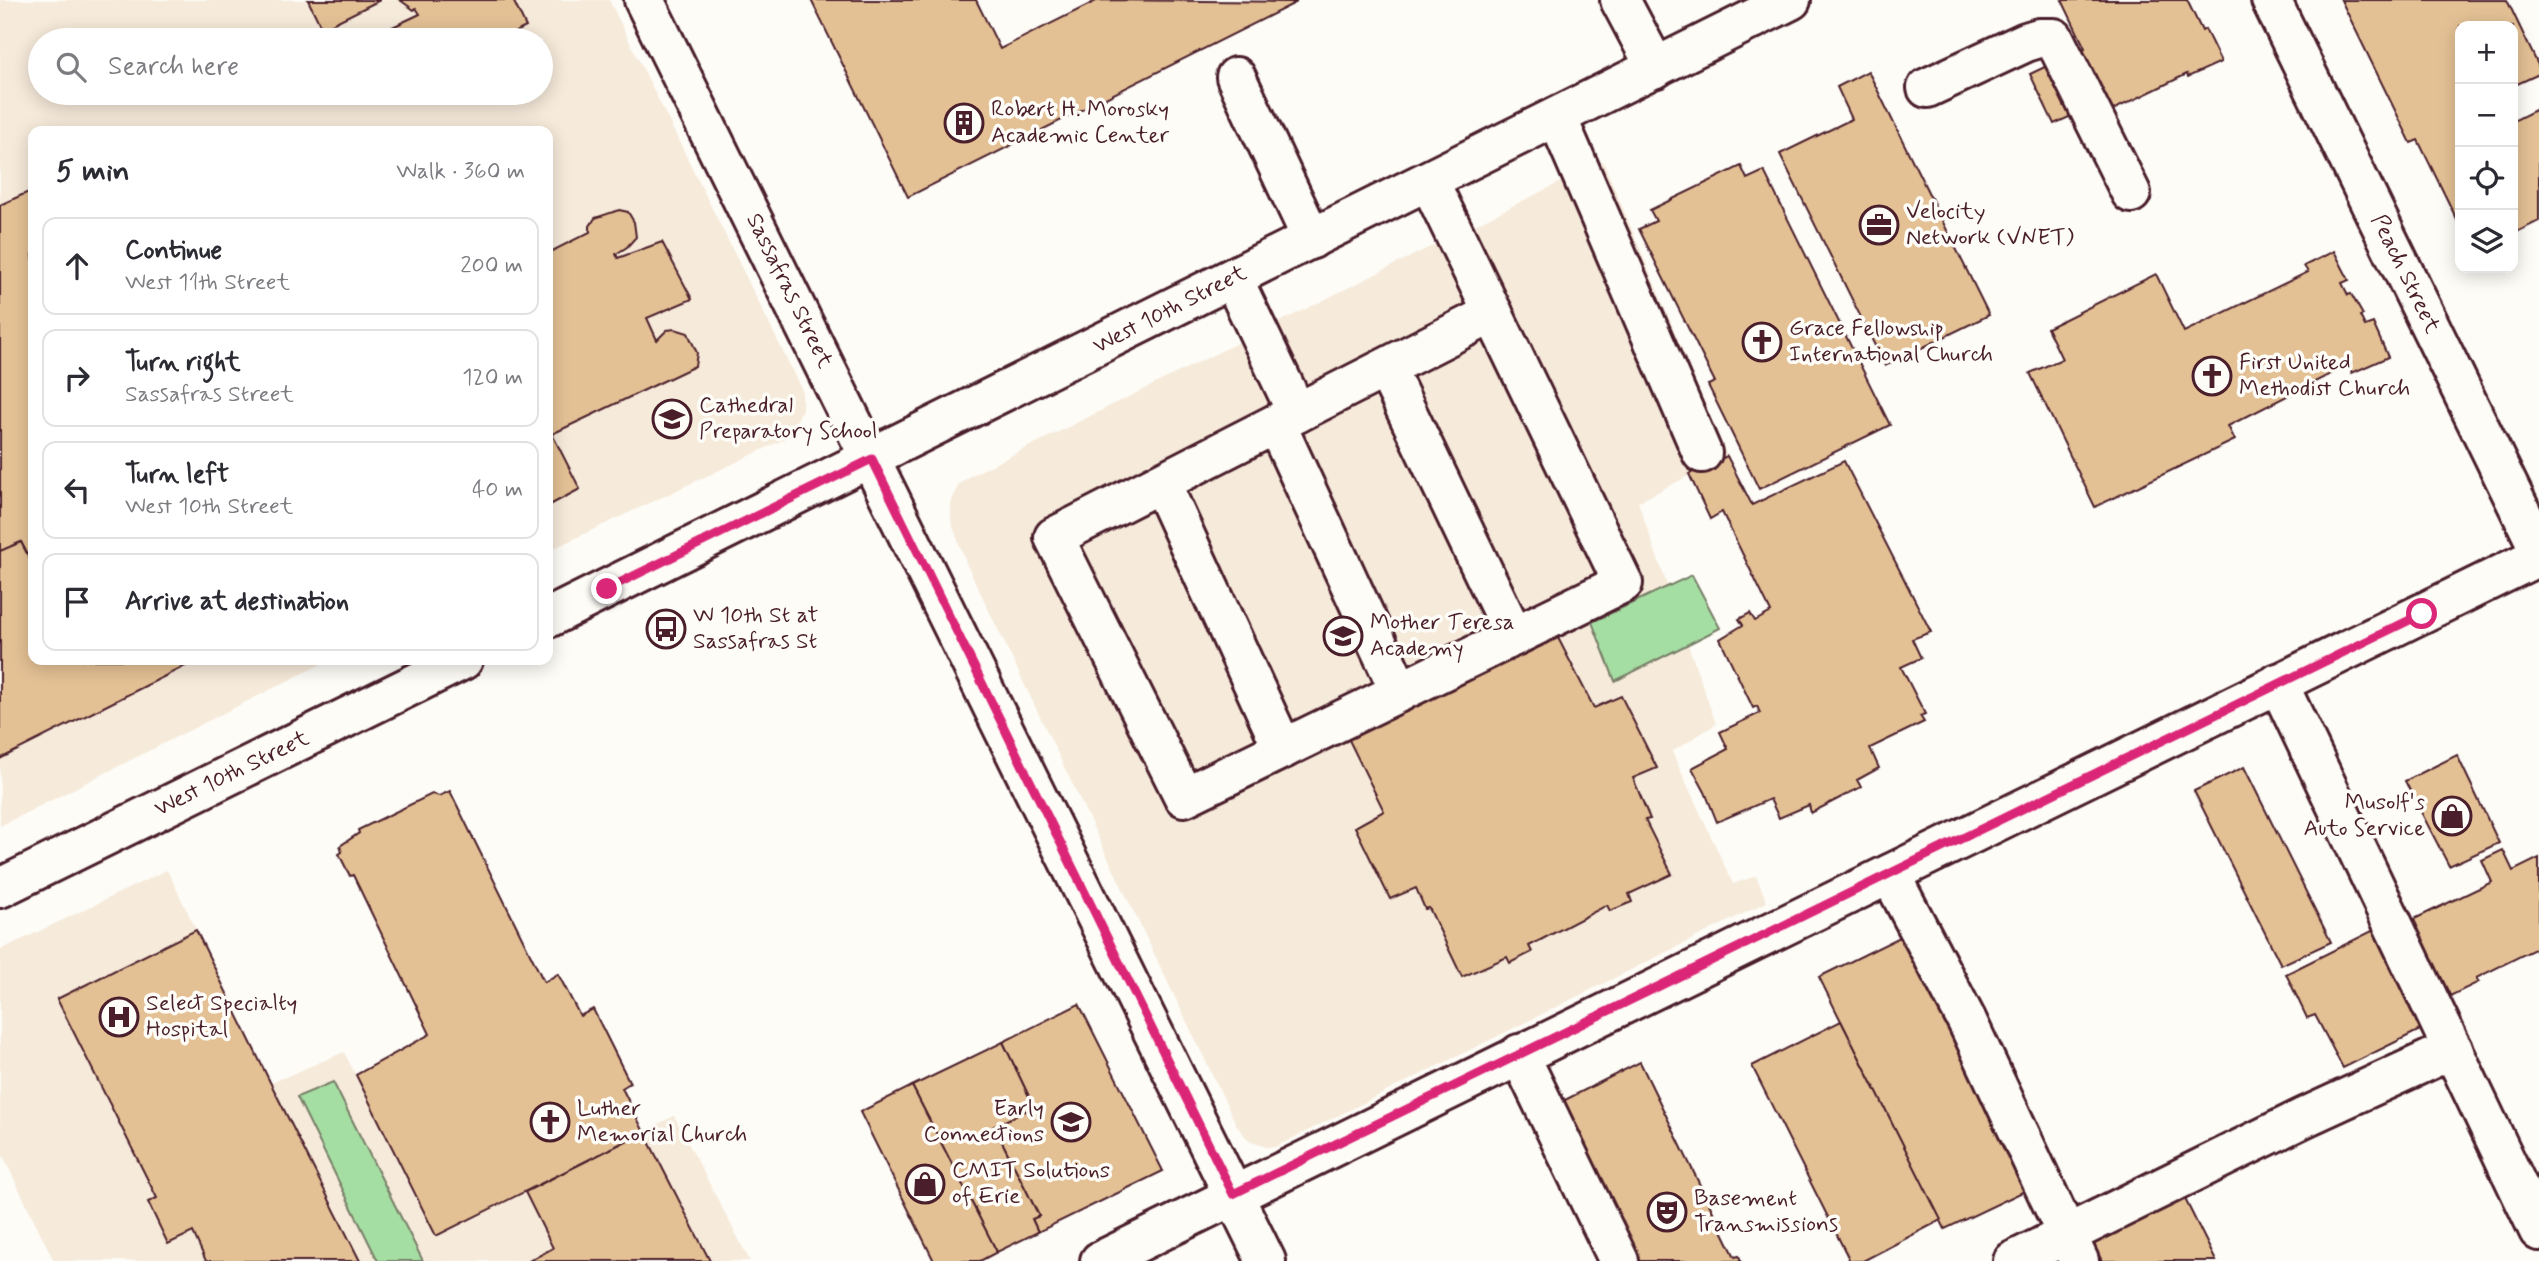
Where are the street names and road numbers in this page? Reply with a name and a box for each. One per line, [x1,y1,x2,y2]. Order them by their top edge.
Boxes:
street label: Sassafras Street [739,209,840,374]
street label: Peach Street [2363,209,2447,339]
street label: West 10th Street [1088,258,1252,362]
street label: West 10th Street [150,723,315,824]

